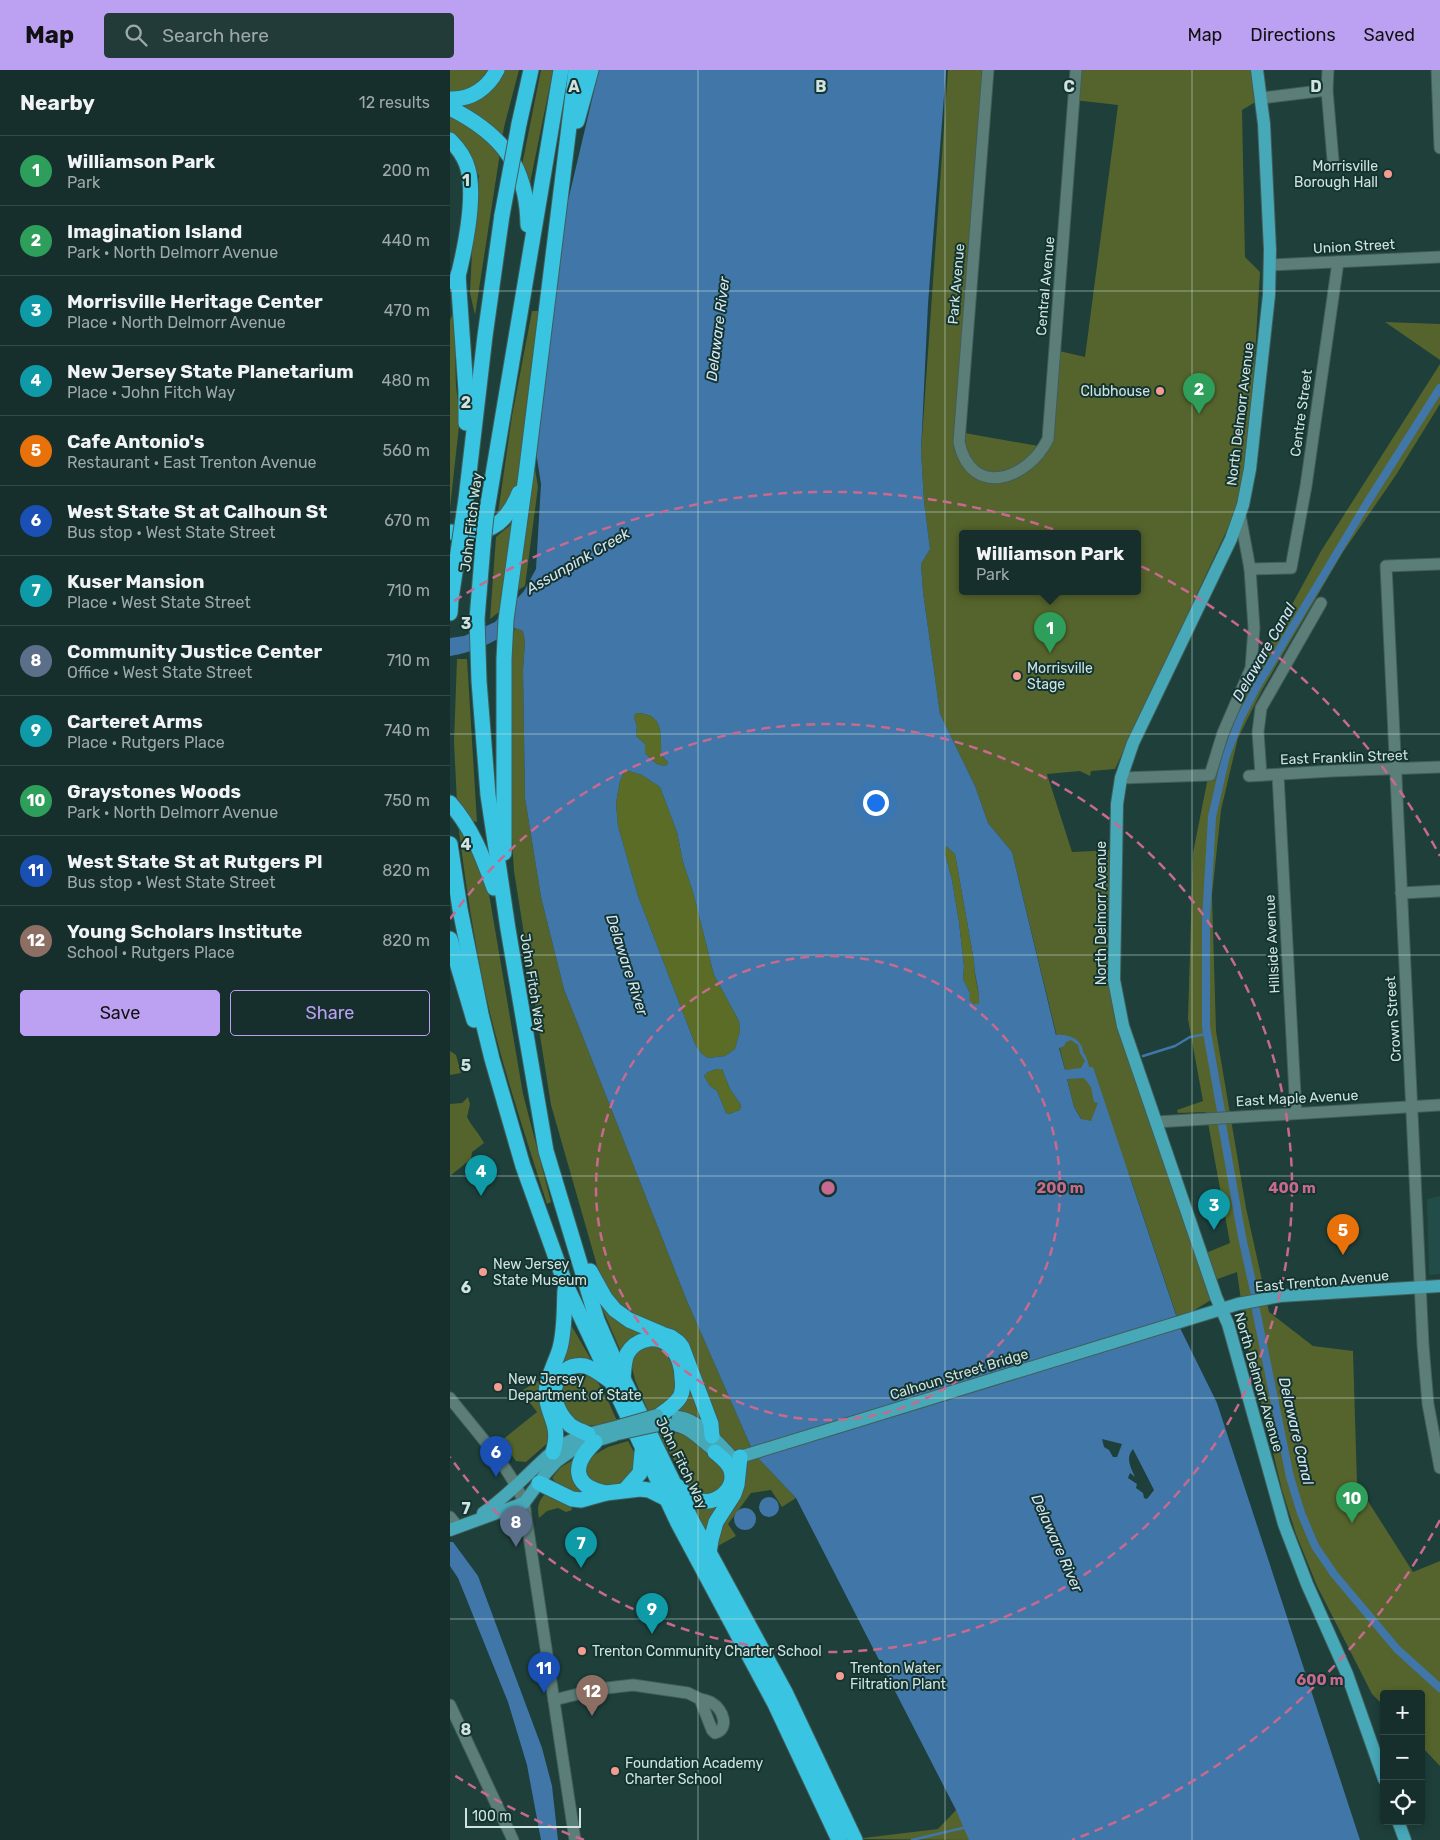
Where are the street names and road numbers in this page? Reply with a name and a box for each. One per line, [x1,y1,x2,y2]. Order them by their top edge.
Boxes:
street label: Central Avenue [1033,236,1058,336]
street label: Union Street [1313,236,1396,257]
street label: Park Avenue [944,243,969,325]
street label: North Delmorr Avenue [1223,341,1258,487]
street label: Centre Street [1287,368,1316,458]
street label: John Fitch Way [457,471,486,573]
street label: East Franklin Street [1280,747,1409,768]
street label: North Delmorr Avenue [1093,841,1110,985]
street label: Hillside Avenue [1261,894,1284,994]
street label: John Fitch Way [516,932,549,1034]
street label: Crown Street [1382,975,1405,1062]
street label: East Maple Avenue [1235,1087,1359,1110]
street label: East Trenton Avenue [1254,1267,1390,1296]
street label: North Delmorr Avenue [1230,1310,1287,1454]
street label: Calhoun Street Bridge [888,1345,1031,1404]
street label: John Fitch Way [652,1415,711,1512]

